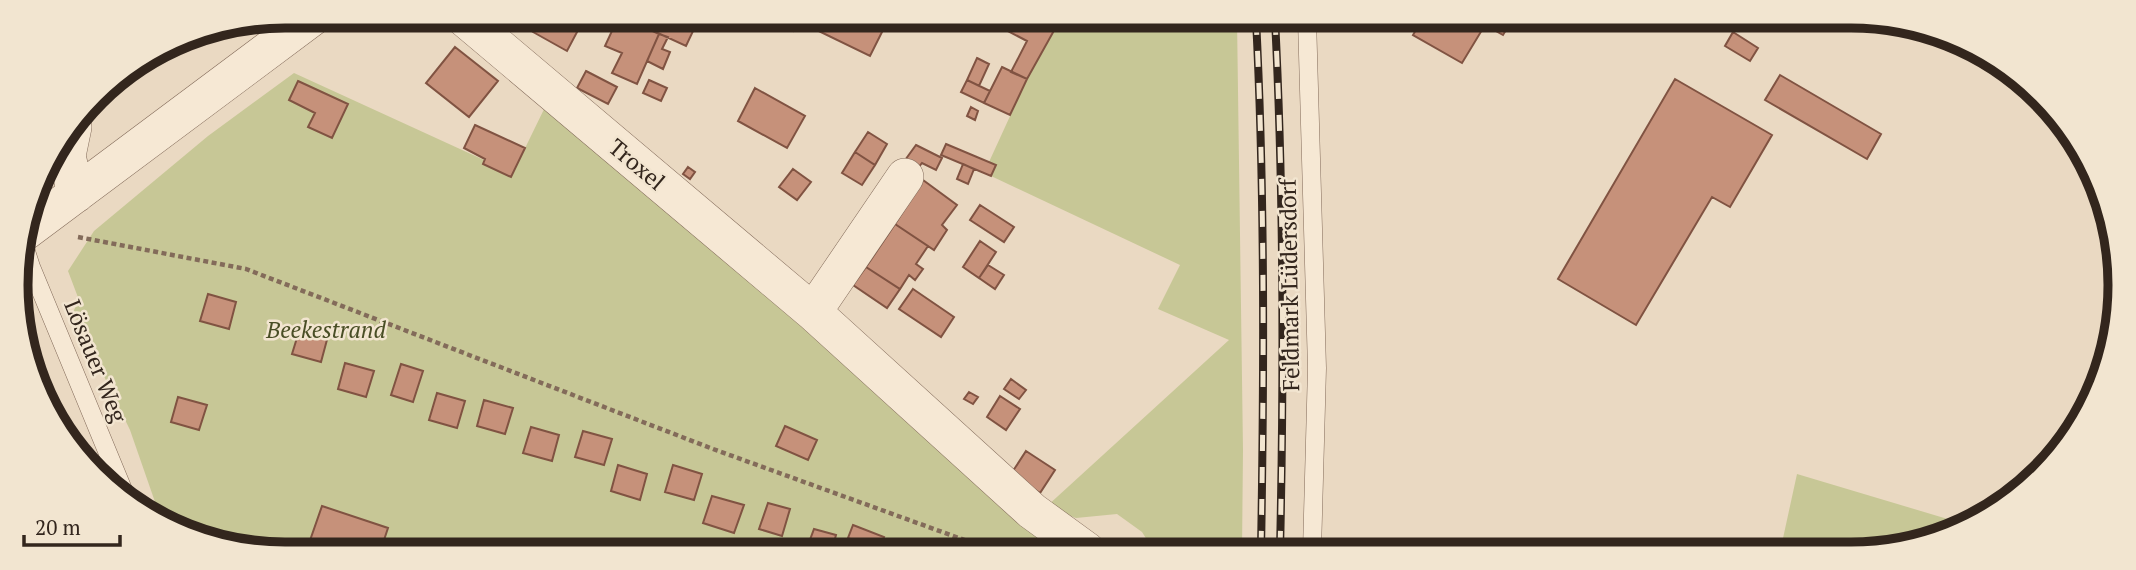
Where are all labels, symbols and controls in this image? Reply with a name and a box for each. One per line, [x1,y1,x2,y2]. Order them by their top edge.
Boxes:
street label: Troxel [602,131,672,197]
street label: Feldmark Lüdersdorf [1272,176,1306,392]
street label: Lösauer Weg [57,295,135,428]
park label: Beekestrand [265,314,386,345]
scale bar [24,504,121,548]
text: 20 m [35,513,81,541]

